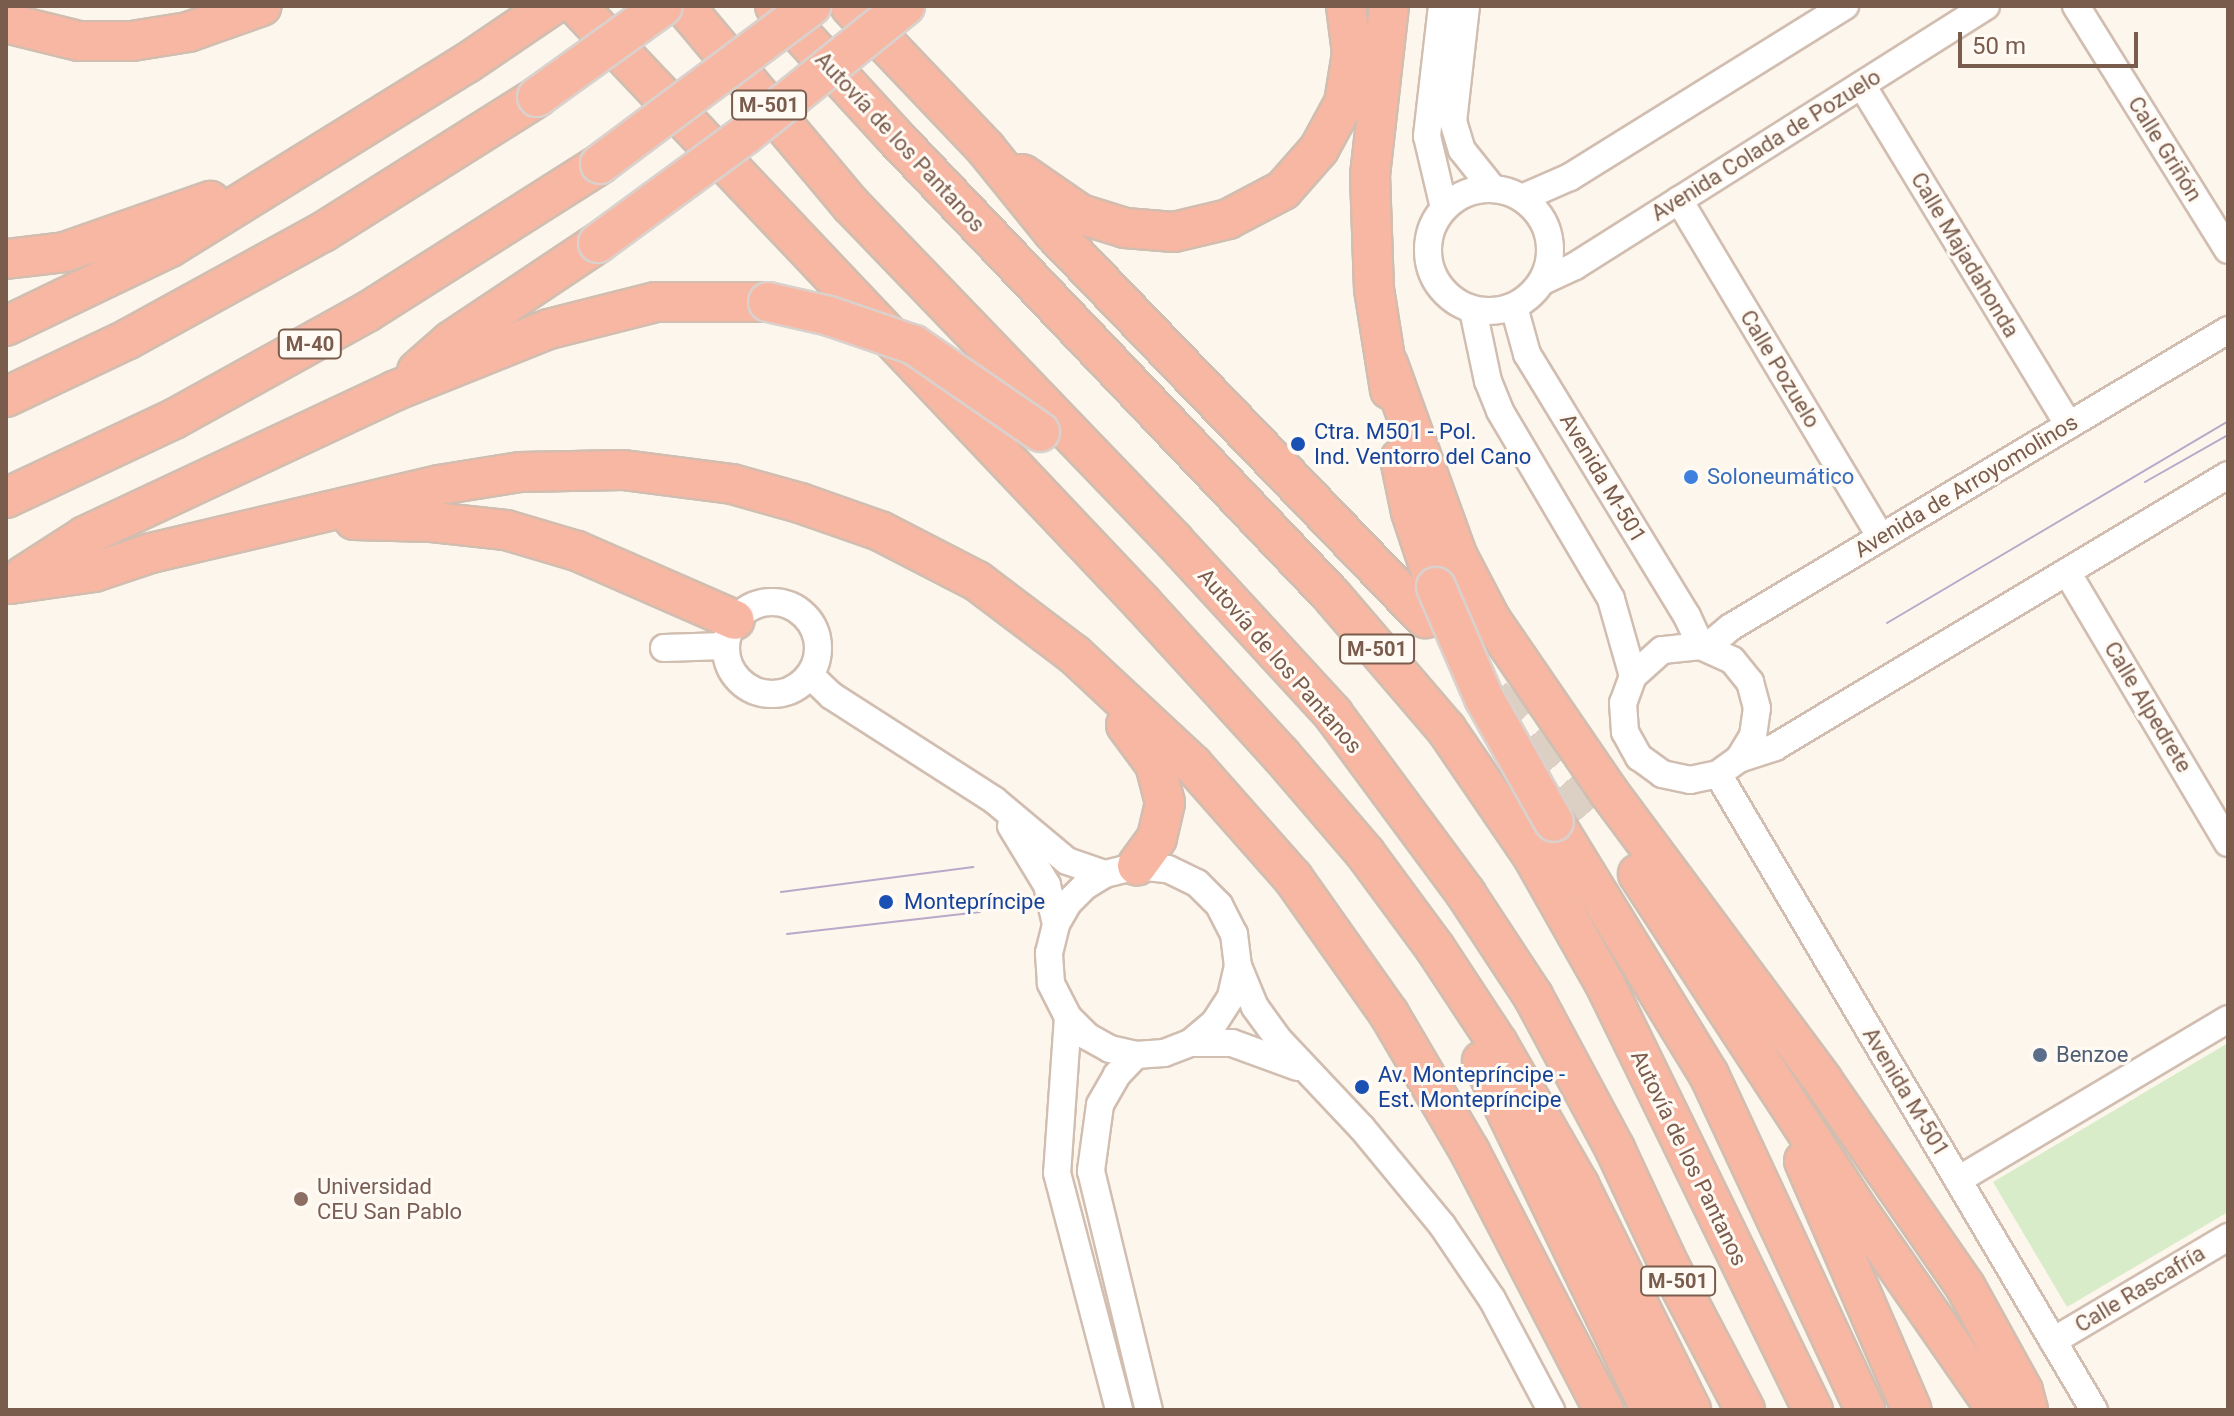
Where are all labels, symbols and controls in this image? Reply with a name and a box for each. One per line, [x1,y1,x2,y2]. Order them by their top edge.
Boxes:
scale bar [1962,16,2142,66]
text: 50 m [1972,32,2026,60]
street label: Autovía de los Pantanos [810,46,990,238]
street label: Avenida Colada de Pozuelo [1646,63,1886,227]
road number: M-501 [731,89,807,121]
street label: Calle Griñón [2122,92,2208,206]
street label: Calle Majadahonda [1905,168,2025,342]
street label: Calle Pozuelo [1734,305,1826,433]
road number: M-40 [276,328,344,360]
street label: Avenida M-501 [1554,409,1652,547]
street label: Avenida de Arroyomolinos [1850,409,2082,563]
place label: Ctra. M501 - Pol. Ind. Ventorro del Cano [1314,418,1531,470]
marker: Ctra. M501 - Pol. Ind. Ventorro del Cano [1289,435,1307,453]
place label: Soloneumático [1707,464,1854,490]
marker: Soloneumático [1682,468,1700,486]
street label: Autovía de los Pantanos [1192,563,1368,759]
road number: M-501 [1339,633,1415,665]
street label: Calle Alpedrete [2099,637,2197,777]
place label: Montepríncipe [904,889,1045,915]
marker: Montepríncipe [875,891,897,913]
street label: Avenida M-501 [1857,1023,1955,1161]
place label: Benzoe [2056,1042,2128,1068]
street label: Autovía de los Pantanos [1625,1046,1753,1270]
marker: Benzoe [2031,1046,2049,1064]
place label: Av. Montepríncipe - Est. Montepríncipe [1378,1061,1565,1112]
marker: Av. Montepríncipe - Est. Montepríncipe [1353,1078,1371,1096]
place label: Universidad CEU San Pablo [317,1173,462,1224]
marker: Universidad CEU San Pablo [292,1190,310,1208]
street label: Calle Rascafría [2070,1240,2210,1338]
road number: M-501 [1640,1265,1716,1297]

